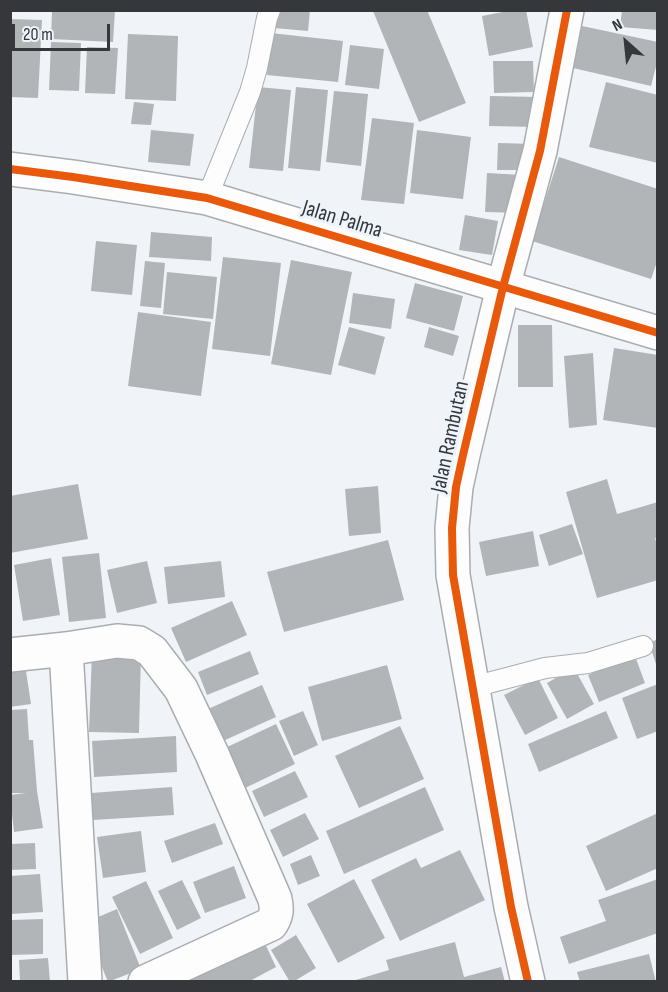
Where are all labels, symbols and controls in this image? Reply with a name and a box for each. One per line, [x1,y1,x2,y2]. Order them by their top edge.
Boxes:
scale bar [15,12,112,50]
north arrow [596,12,656,72]
text: N [609,15,626,36]
text: 20 m [23,24,53,45]
street label: Jalan Palma [299,195,385,245]
street label: Jalan Rambutan [426,379,476,495]

